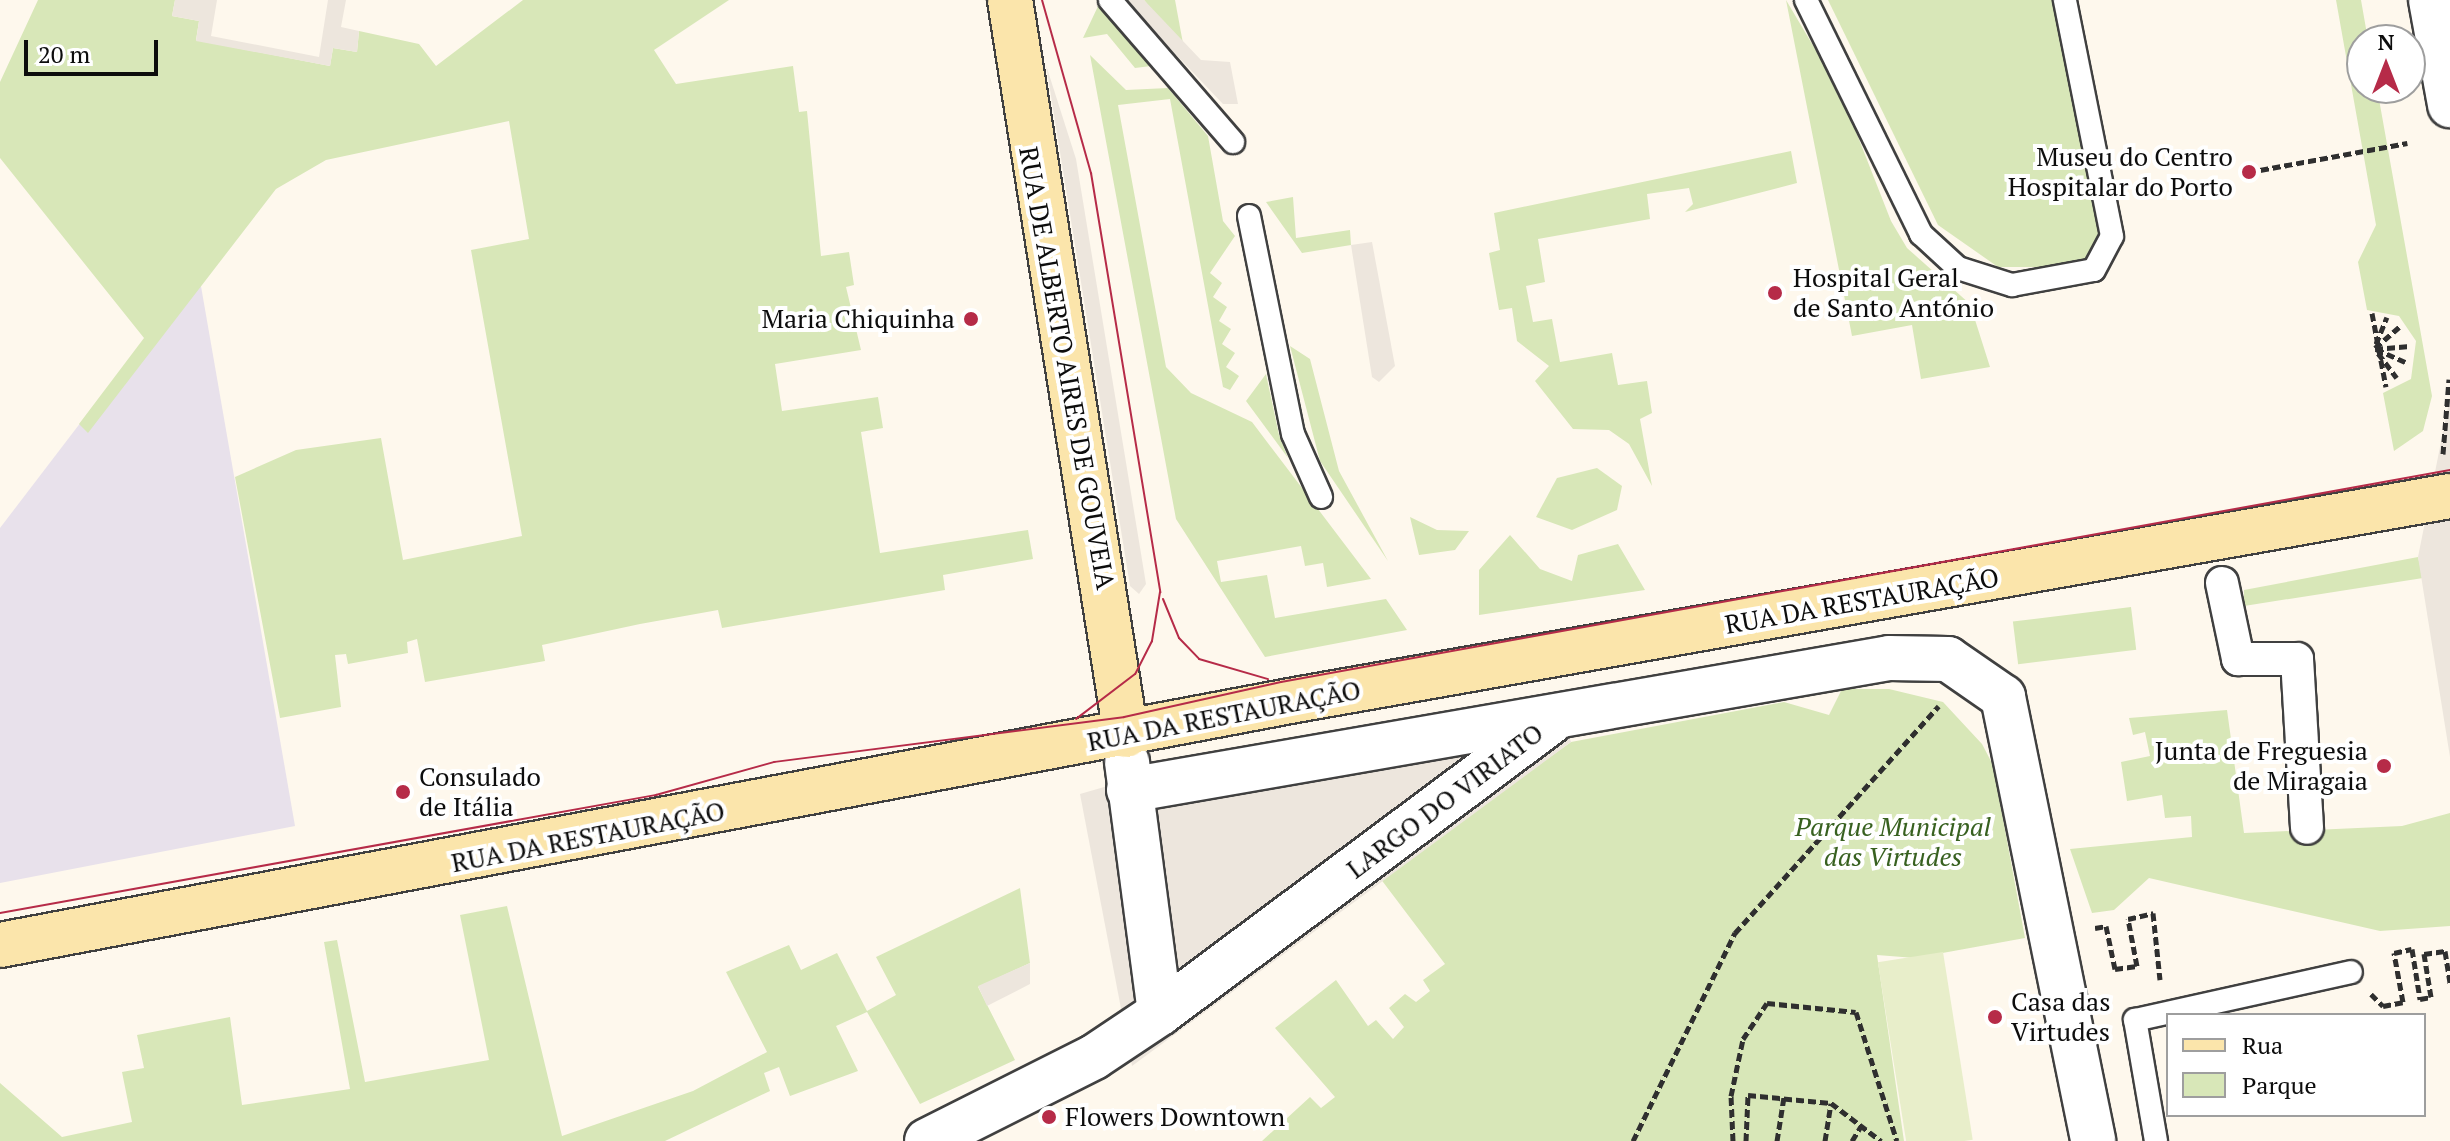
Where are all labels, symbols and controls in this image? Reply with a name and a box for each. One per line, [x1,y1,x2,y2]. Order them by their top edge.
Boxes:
scale bar [28,24,162,74]
north arrow [2346,24,2426,104]
text: N [2378,27,2394,56]
text: 20 m [38,38,90,70]
place label: Museu do Centro Hospitalar do Porto [2008,141,2233,202]
street label: RUA DE ALBERTO AIRES DE GOUVEIA [1013,143,1121,593]
marker: Museu do Centro Hospitalar do Porto [2240,163,2258,181]
place label: Hospital Geral de Santo António [1793,262,1995,324]
marker: Hospital Geral de Santo António [1764,282,1786,304]
place label: Maria Chiquinha [761,303,955,335]
marker: Maria Chiquinha [962,310,980,328]
street label: RUA DA RESTAURAÇÃO [1722,561,2002,641]
street label: RUA DA RESTAURAÇÃO [1084,674,1364,758]
street label: LARGO DO VIRIATO [1340,717,1550,885]
place label: Junta de Freguesia de Miragaia [2155,735,2368,796]
marker: Junta de Freguesia de Miragaia [2375,757,2393,775]
place label: Consulado de Itália [419,761,541,822]
marker: Consulado de Itália [394,783,412,801]
street label: RUA DA RESTAURAÇÃO [448,795,728,879]
park label: Parque Municipal das Virtudes [1795,811,1991,872]
place label: Casa das Virtudes [2011,986,2110,1048]
marker: Casa das Virtudes [1986,1008,2004,1026]
legend [2166,1013,2426,1117]
text: Rua [2242,1029,2283,1061]
text: Parque [2242,1069,2317,1101]
place label: Flowers Downtown [1065,1101,1285,1133]
marker: Flowers Downtown [1040,1108,1058,1126]

